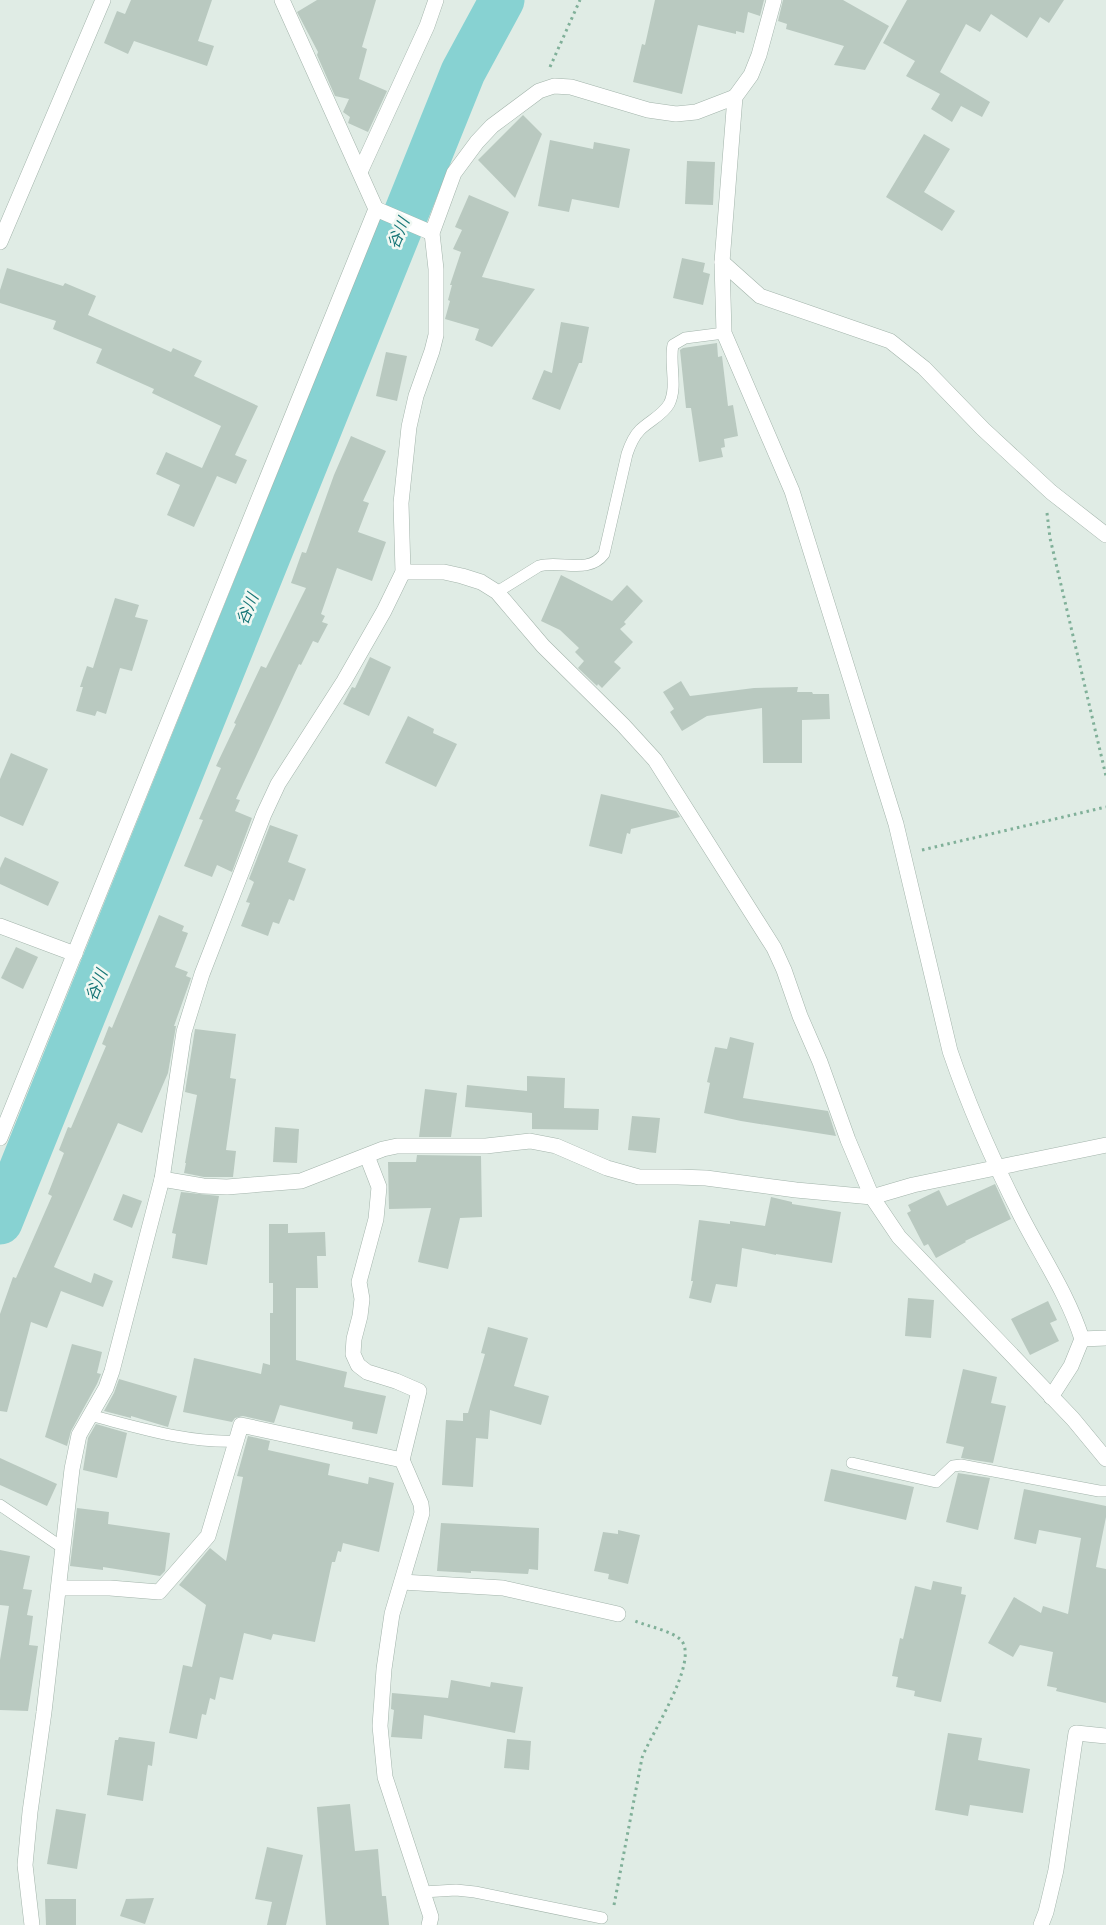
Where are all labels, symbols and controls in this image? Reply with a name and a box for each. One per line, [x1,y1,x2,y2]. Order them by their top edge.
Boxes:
water label: 谷川 [384,213,414,252]
water label: 谷川 [233,589,263,628]
water label: 谷川 [82,965,112,1004]

